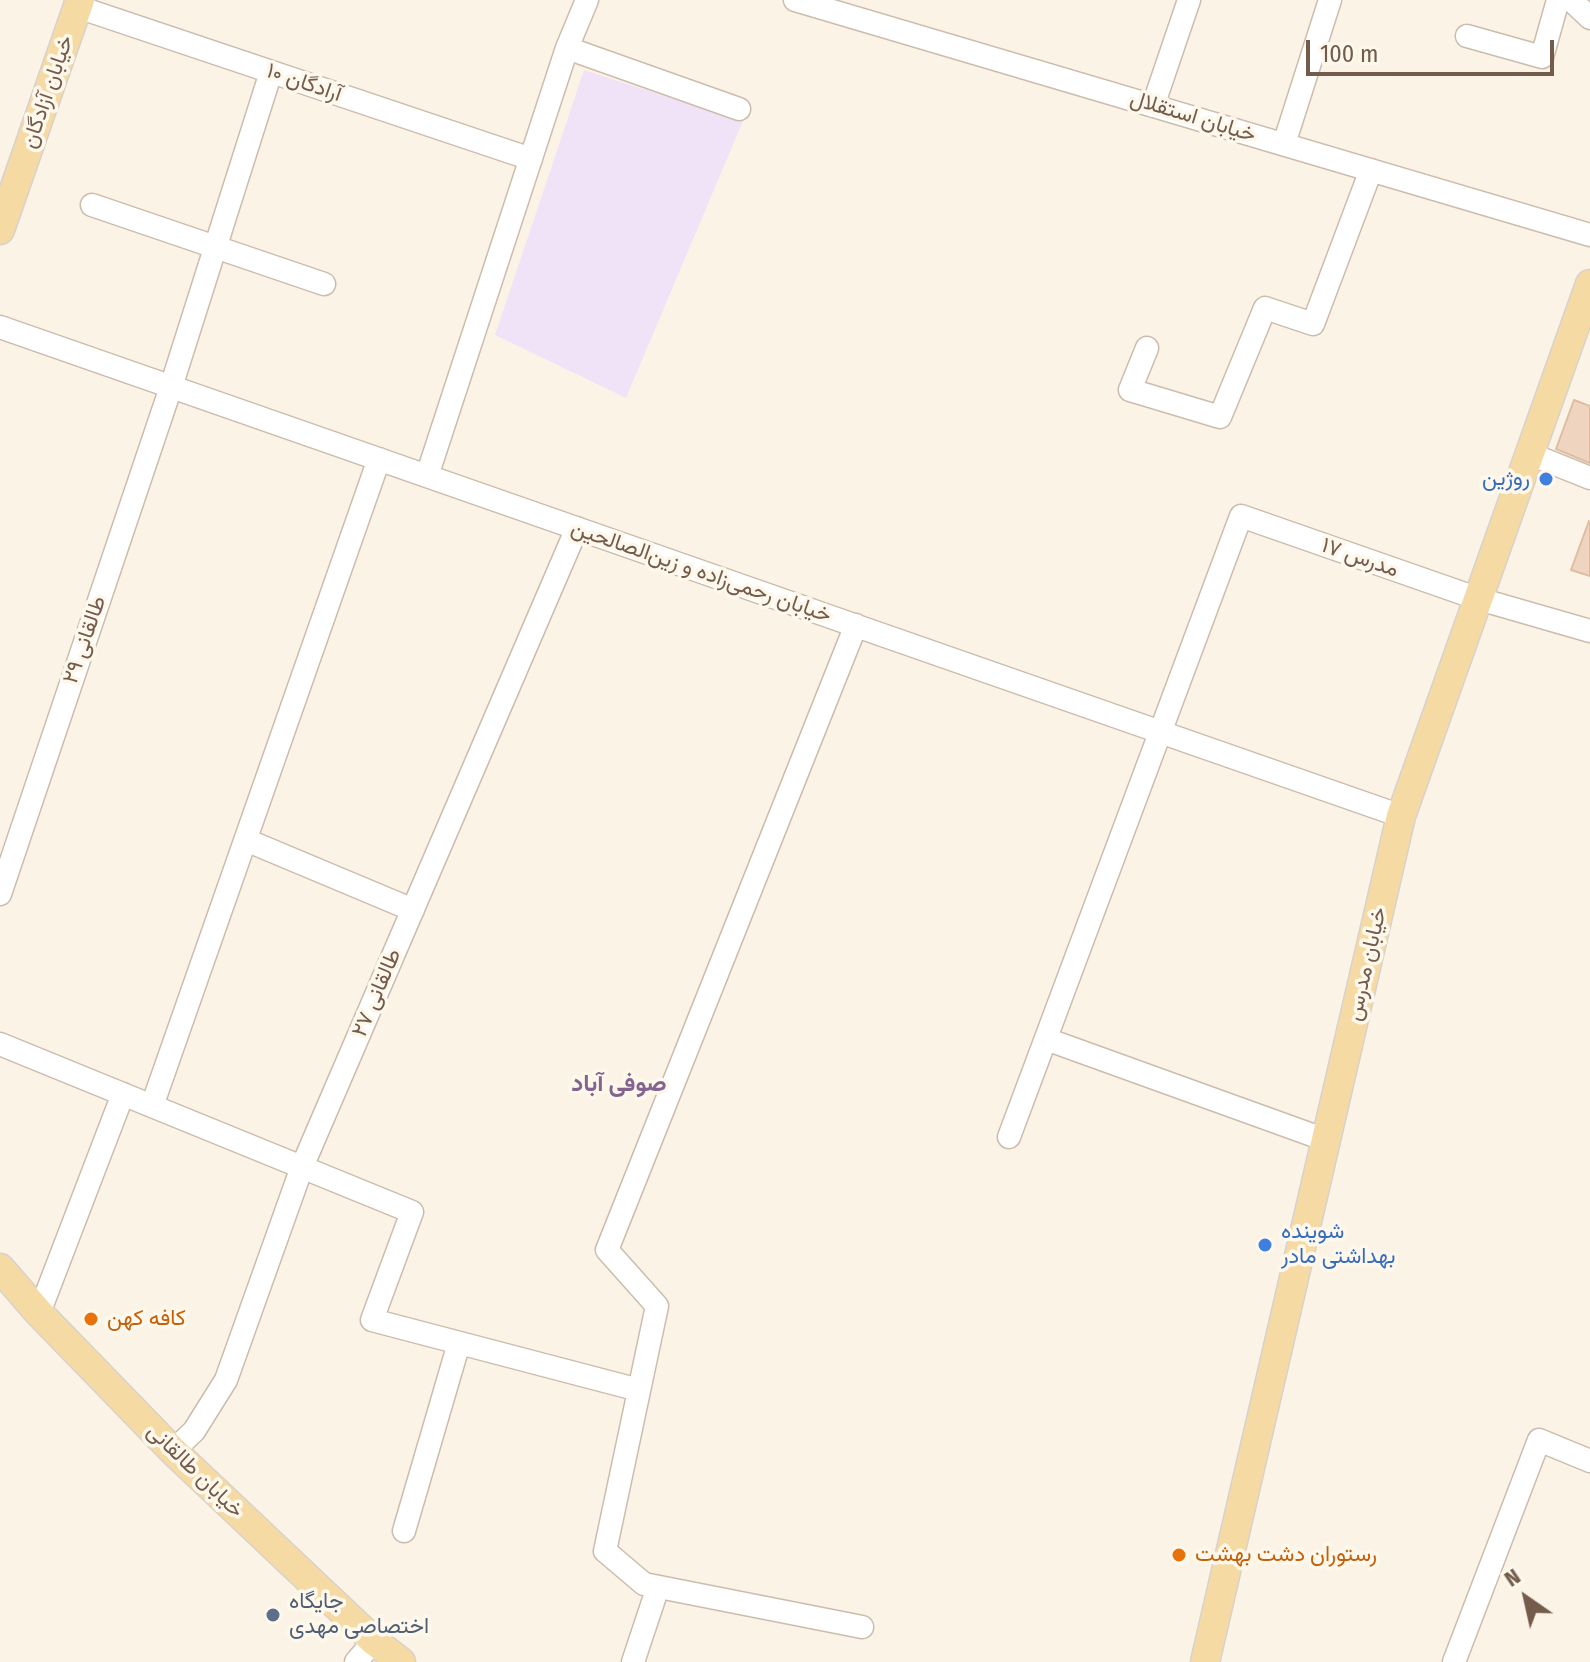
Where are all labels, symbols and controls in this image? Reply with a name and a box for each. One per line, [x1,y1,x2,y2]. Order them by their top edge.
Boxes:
scale bar [1310,24,1558,74]
street label: خیابان آزادگان [16,32,80,152]
text: 100 m [1320,40,1378,68]
street label: آرادگان ۱۰ [263,58,345,108]
street label: خیابان استقلال [1127,85,1259,149]
place label: روژین [1482,466,1530,492]
marker: روژین [1537,470,1555,488]
street label: خیابان رحمی‌زاده و زین‌الصالحین [567,515,835,629]
street label: مدرس ۱۷ [1318,533,1402,583]
street label: طالقانی ۲۹ [58,593,112,687]
street label: خیابان مدرس [1341,905,1393,1023]
street label: طالقانی ۲۷ [347,945,407,1041]
district label: صوفی آباد [571,1070,667,1098]
place label: شوینده بهداشتی مادر [1281,1219,1395,1270]
marker: شوینده بهداشتی مادر [1256,1236,1274,1254]
place label: کافه کهن [107,1306,186,1332]
marker: کافه کهن [82,1310,100,1328]
street label: خیابان طالقانی [141,1418,249,1524]
place label: رستوران دشت بهشت [1195,1542,1377,1568]
marker: رستوران دشت بهشت [1170,1546,1188,1564]
north arrow [1486,1558,1566,1638]
text: N [1499,1563,1525,1593]
place label: جایگاه اختصاصی مهدی [289,1589,429,1640]
marker: جایگاه اختصاصی مهدی [264,1606,282,1624]

